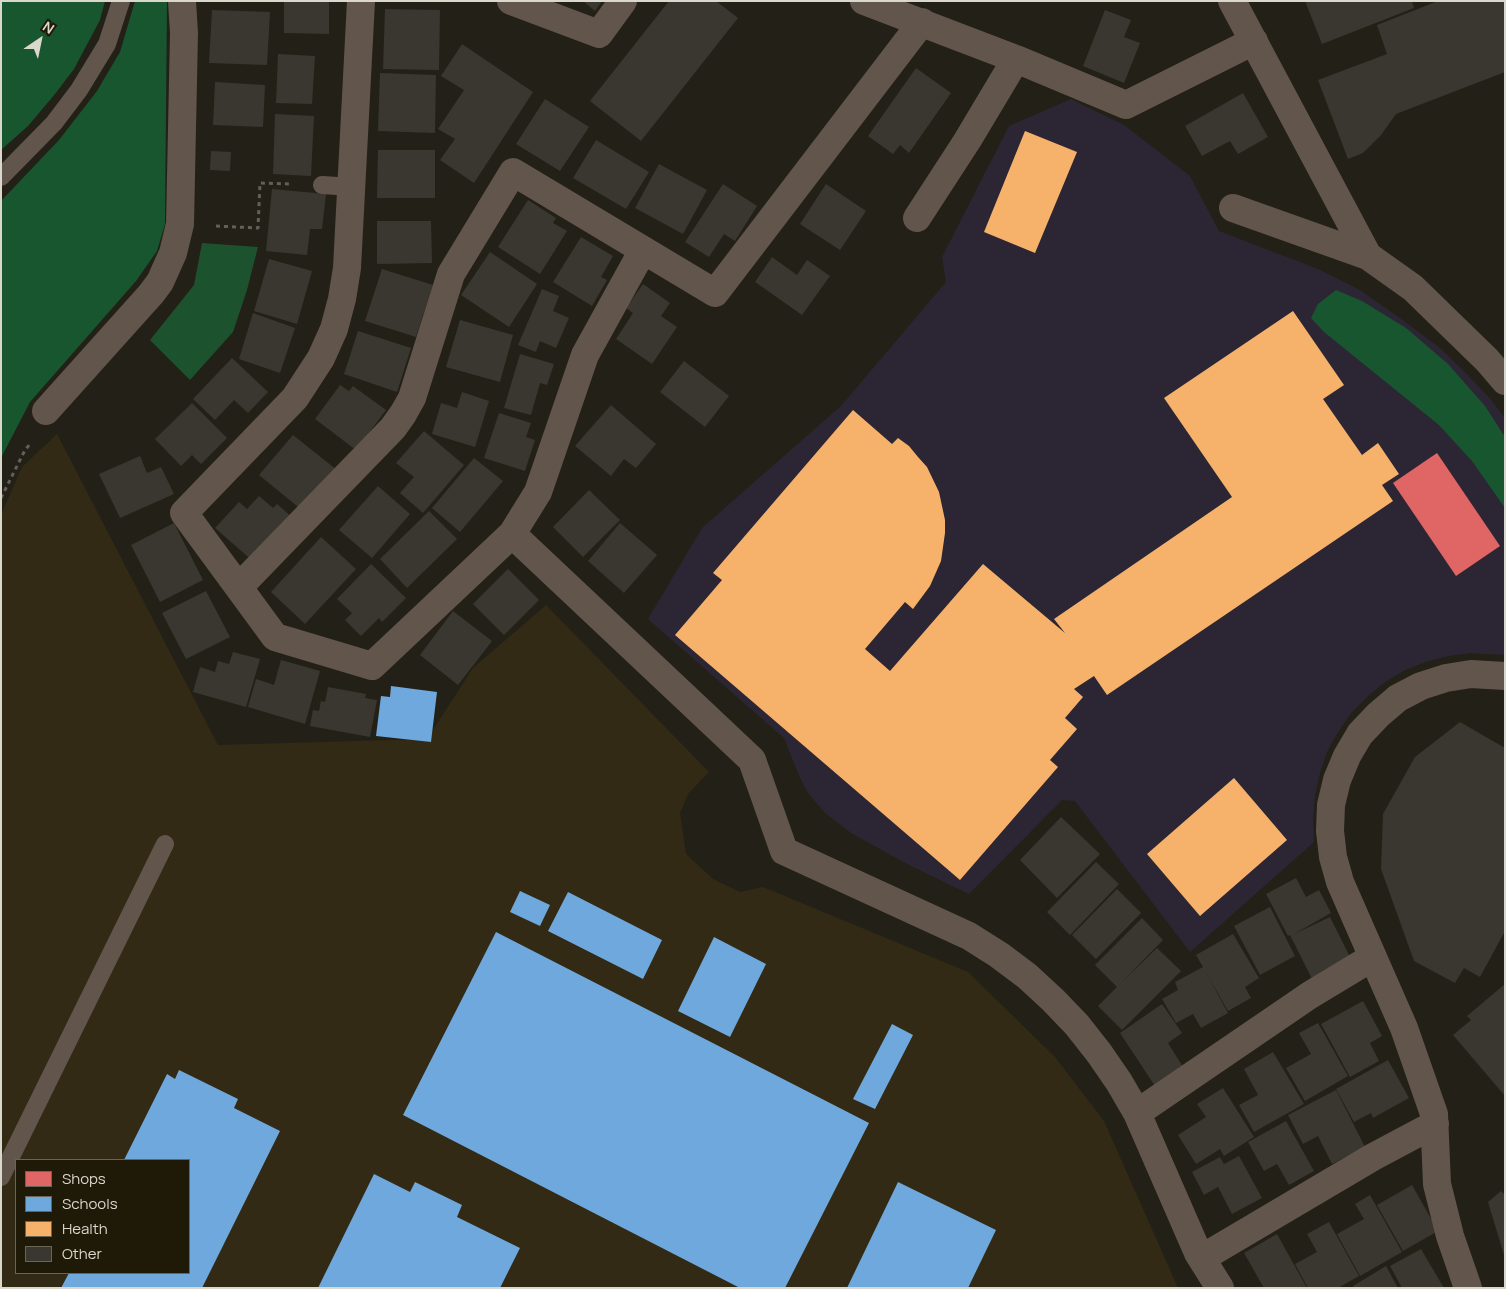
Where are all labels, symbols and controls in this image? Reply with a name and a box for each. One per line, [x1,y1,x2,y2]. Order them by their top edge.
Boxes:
north arrow [15,15,65,65]
text: N [39,16,58,38]
legend [15,1159,190,1274]
text: Shops [62,1168,106,1189]
text: Schools [62,1193,118,1214]
text: Health [62,1218,108,1239]
text: Other [62,1243,102,1264]

